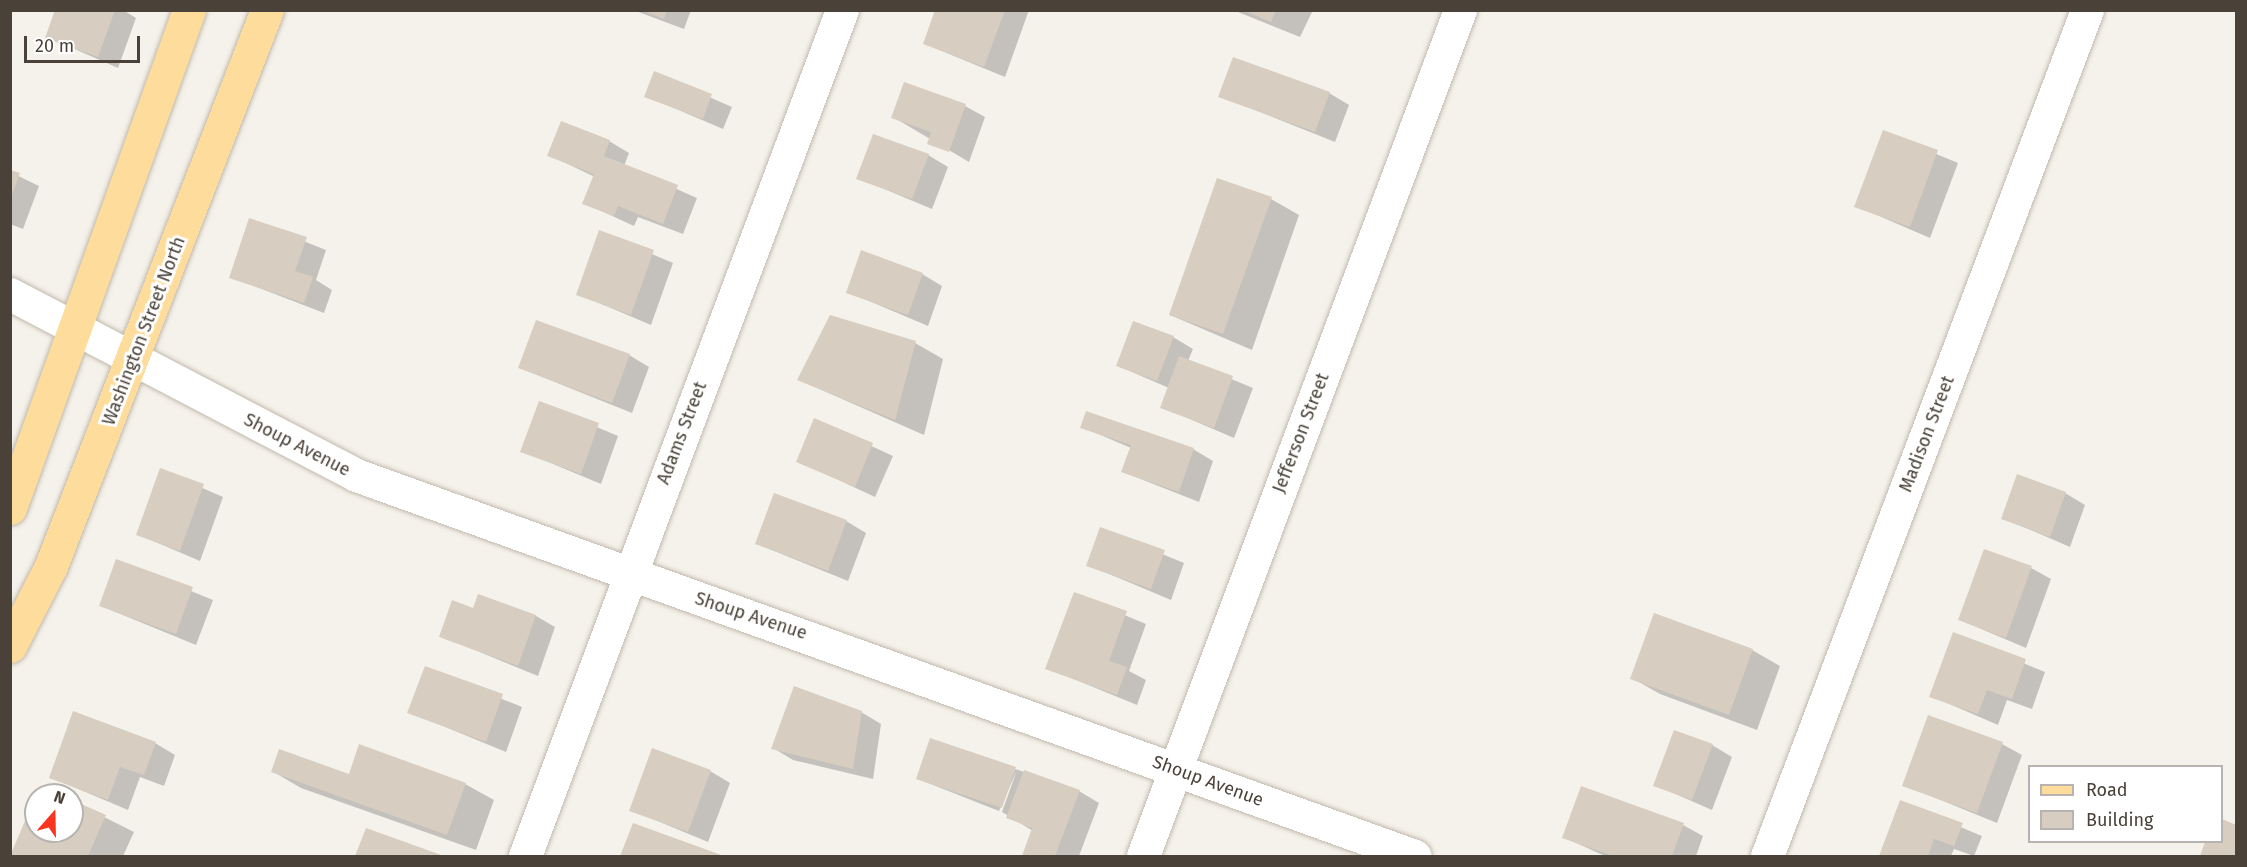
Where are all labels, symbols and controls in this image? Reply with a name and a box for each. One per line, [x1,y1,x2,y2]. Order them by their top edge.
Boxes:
scale bar [27,24,142,62]
text: 20 m [35,35,74,57]
street label: Washington Street North [98,234,190,428]
street label: Jefferson Street [1268,370,1334,496]
street label: Madison Street [1895,373,1959,495]
street label: Adams Street [653,379,711,487]
street label: Shoup Avenue [240,409,354,481]
street label: Shoup Avenue [692,588,810,644]
street label: Shoup Avenue [1150,751,1266,811]
legend [2028,765,2223,843]
text: Road [2086,779,2128,801]
north arrow [24,783,84,843]
text: N [51,787,68,808]
text: Building [2086,809,2153,831]

